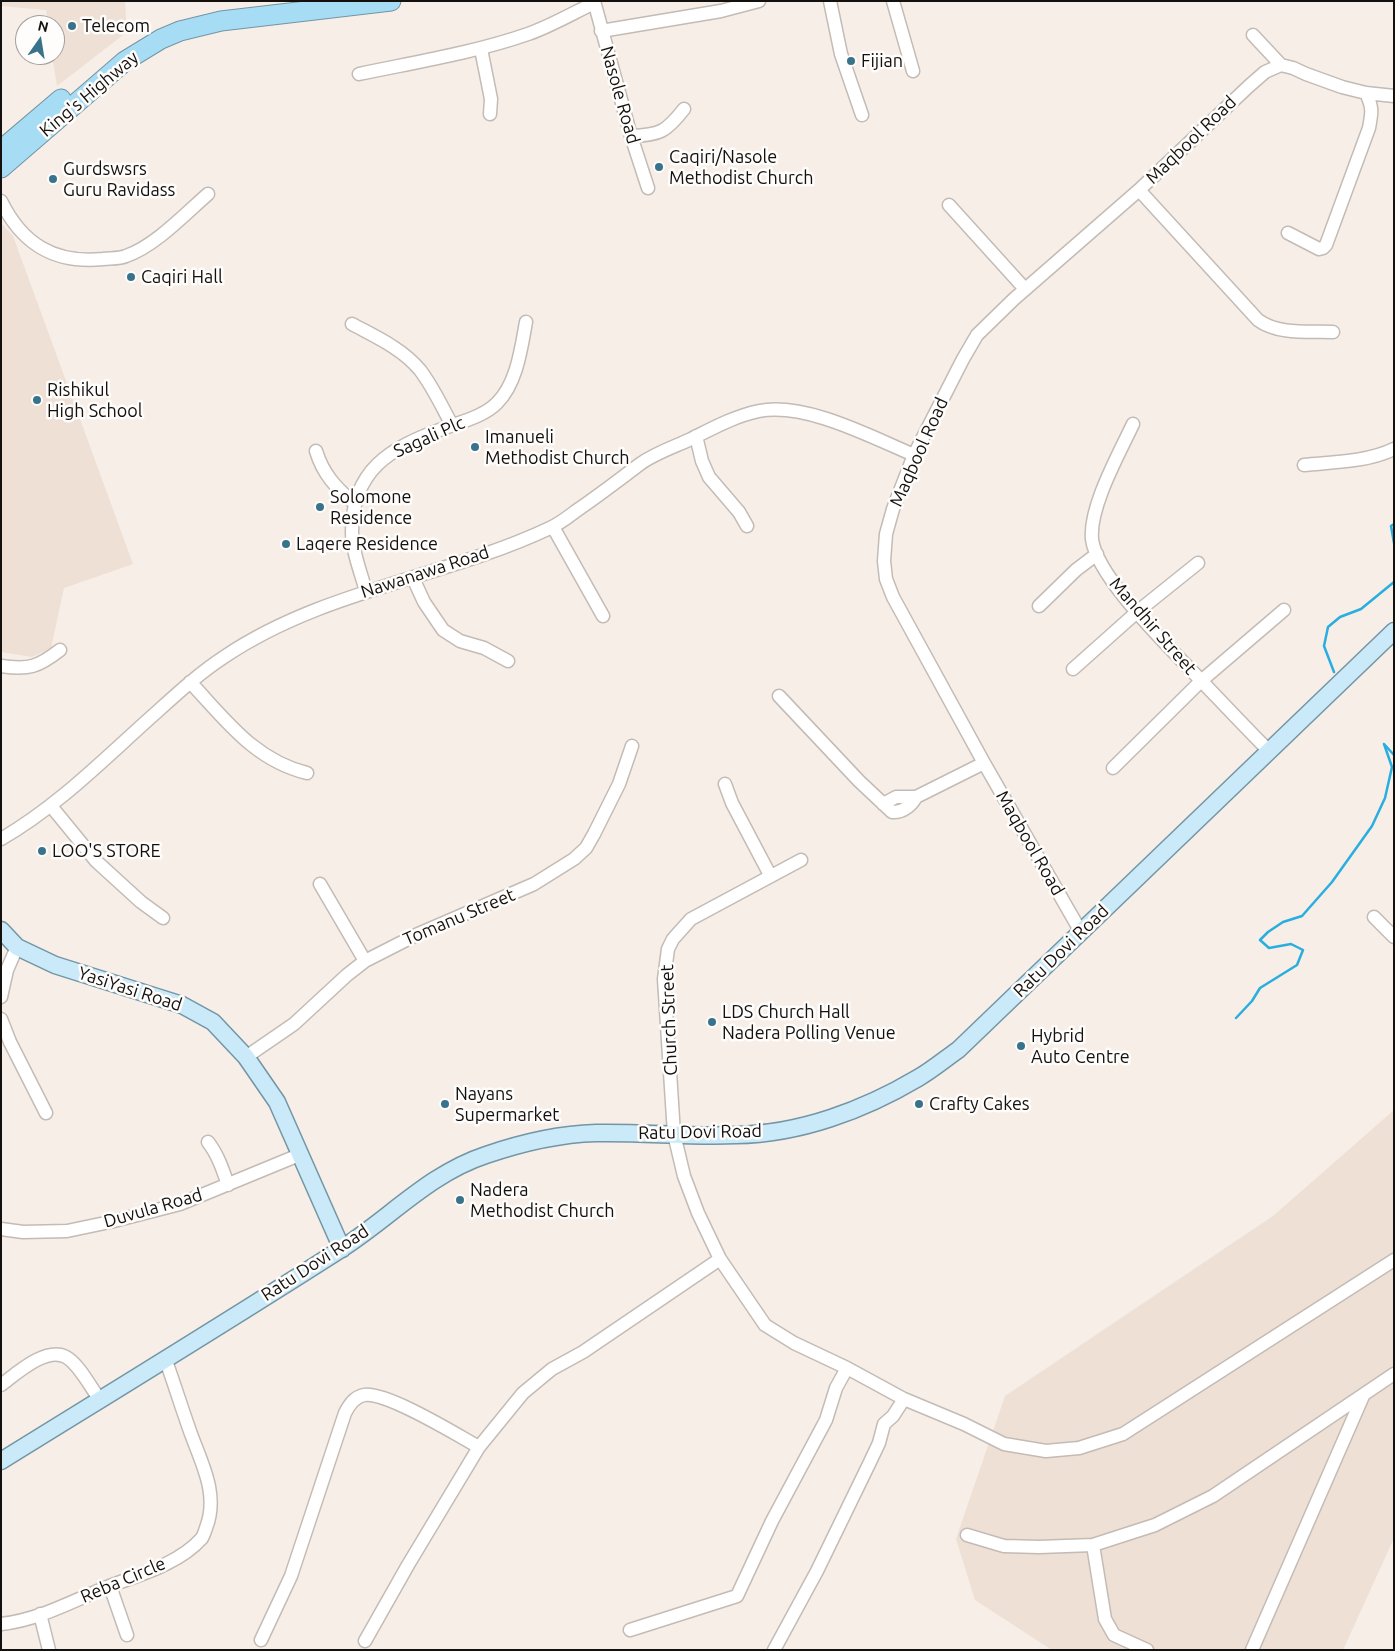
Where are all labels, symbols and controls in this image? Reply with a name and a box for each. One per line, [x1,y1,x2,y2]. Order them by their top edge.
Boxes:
north arrow [15,15,65,65]
place label: Telecom [82,15,150,37]
text: N [36,17,50,35]
marker: Telecom [66,20,78,32]
street label: Nasole Road [596,44,644,146]
street label: King's Highway [35,47,143,141]
place label: Fijian [861,50,903,72]
marker: Fijian [845,55,857,67]
street label: Maqbool Road [1141,91,1241,189]
place label: Caqiri/Nasole Methodist Church [669,146,813,188]
place label: Gurdswsrs Guru Ravidass [63,158,175,200]
marker: Caqiri/Nasole Methodist Church [653,161,665,173]
marker: Gurdswsrs Guru Ravidass [47,173,59,185]
place label: Caqiri Hall [141,266,223,288]
marker: Caqiri Hall [125,271,137,283]
place label: Rishikul High School [47,379,143,422]
marker: Rishikul High School [31,394,43,406]
street label: Maqbool Road [885,394,953,510]
street label: Sagali Plc [390,412,468,462]
place label: Imanueli Methodist Church [485,426,629,468]
marker: Imanueli Methodist Church [469,441,481,453]
place label: Solomone Residence [330,486,412,528]
marker: Solomone Residence [314,501,326,513]
place label: Laqere Residence [296,533,438,555]
marker: Laqere Residence [280,538,292,550]
street label: Nawanawa Road [358,541,492,603]
street label: Mandhir Street [1105,573,1201,679]
street label: Maqbool Road [991,787,1069,899]
place label: LOO'S STORE [52,840,161,862]
marker: LOO'S STORE [36,845,48,857]
street label: Tomanu Street [400,884,518,950]
street label: Ratu Dovi Road [1009,900,1113,1002]
street label: YasiYasi Road [75,962,185,1016]
street label: Church Street [656,964,682,1076]
place label: LDS Church Hall Nadera Polling Venue [722,1001,896,1044]
marker: LDS Church Hall Nadera Polling Venue [706,1016,718,1028]
place label: Hybrid Auto Centre [1031,1025,1130,1068]
marker: Hybrid Auto Centre [1015,1040,1027,1052]
place label: Nayans Supermarket [455,1083,559,1126]
place label: Crafty Cakes [929,1093,1030,1115]
marker: Nayans Supermarket [439,1098,451,1110]
marker: Crafty Cakes [913,1098,925,1110]
street label: Ratu Dovi Road [638,1120,762,1144]
place label: Nadera Methodist Church [470,1179,614,1222]
street label: Duvula Road [101,1184,205,1232]
marker: Nadera Methodist Church [454,1194,466,1206]
street label: Ratu Dovi Road [257,1220,373,1306]
street label: Reba Circle [77,1552,169,1608]

